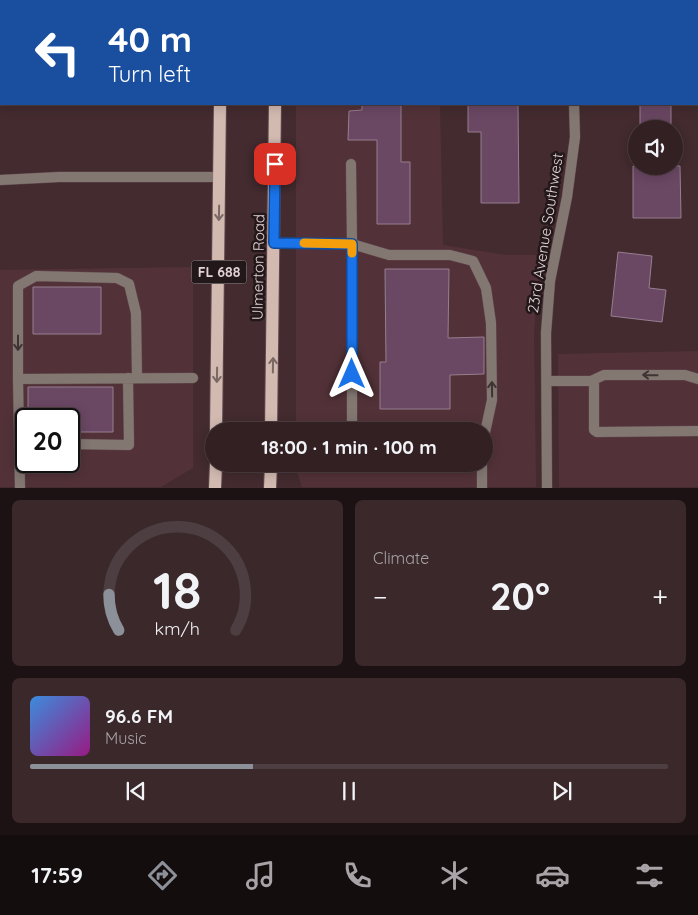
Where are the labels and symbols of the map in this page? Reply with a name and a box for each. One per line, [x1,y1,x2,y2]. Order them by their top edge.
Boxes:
pin [254,143,296,185]
street label: 23rd Avenue Southwest [523,152,567,314]
one-way arrow [215,205,224,221]
street label: Ulmerton Road [248,214,268,320]
road number: FL 688 [192,260,246,284]
one-way arrow [13,334,23,350]
position arrow [325,347,377,399]
one-way arrow [268,357,277,373]
one-way arrow [212,367,222,383]
one-way arrow [642,370,658,380]
one-way arrow [487,381,497,398]
speed limit sign: 20 [15,408,80,473]

